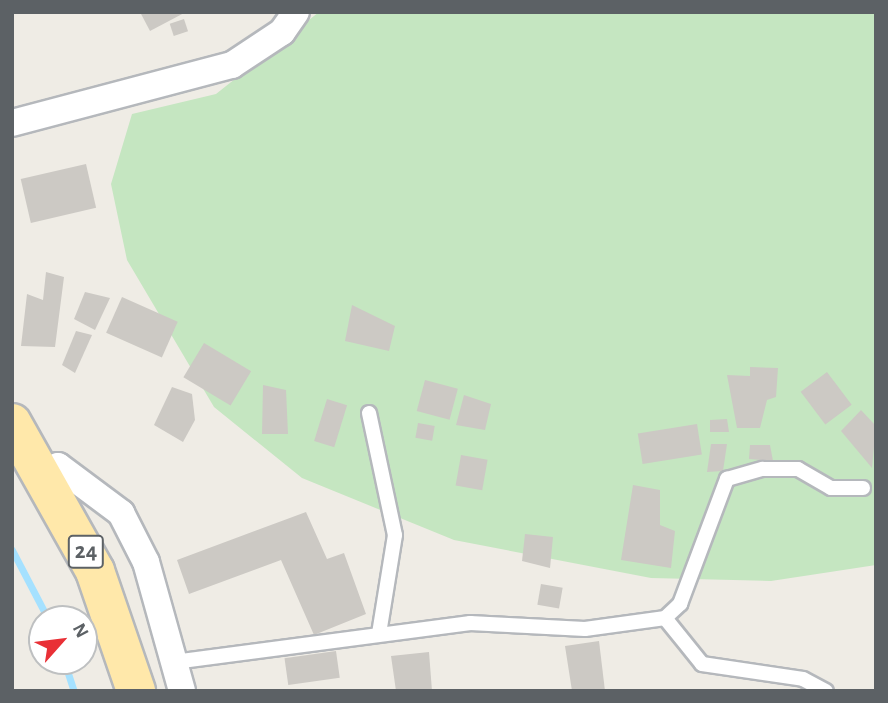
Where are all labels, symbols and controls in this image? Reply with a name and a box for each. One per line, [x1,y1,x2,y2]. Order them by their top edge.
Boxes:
road number: 24 [67,532,105,572]
north arrow [28,605,98,675]
text: N [69,621,92,641]

